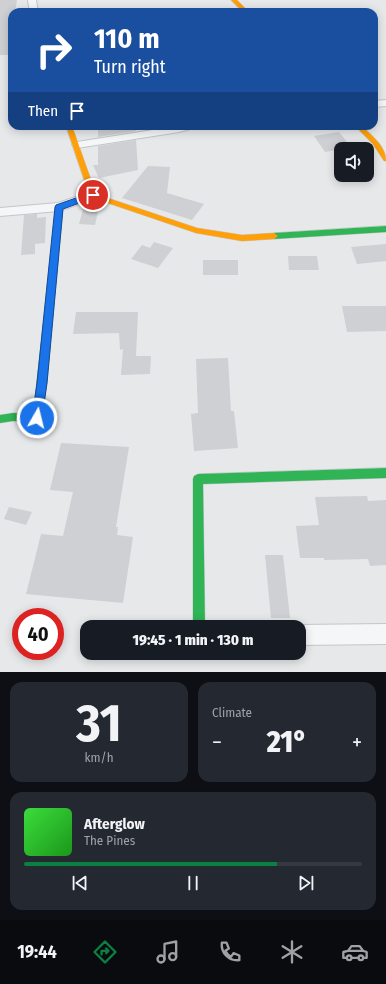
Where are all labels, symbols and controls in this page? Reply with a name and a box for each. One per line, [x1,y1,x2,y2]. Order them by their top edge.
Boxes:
text: 110 m [94,22,160,55]
icon: right [28,24,80,76]
text: Turn right [94,56,166,78]
icon: arrive [66,100,88,122]
text: Then [28,102,58,120]
map controls [334,142,374,182]
button: sound [334,142,374,182]
pin [76,178,110,212]
icon: arrive [82,184,104,206]
position arrow [16,397,58,439]
speed limit sign: 40 [12,608,64,660]
text: 19:45 · 1 min · 130 m [132,631,254,649]
text: 31 [76,692,122,755]
text: Climate [212,705,252,720]
text: 21° [267,724,307,760]
text: − [212,729,222,756]
text: + [352,729,362,756]
text: km/h [85,750,114,765]
text: Afterglow [84,815,145,833]
text: The Pines [84,833,135,848]
icon: previous [69,872,91,894]
icon: pause [182,872,204,894]
icon: next [295,872,317,894]
icon: directions [91,938,119,966]
icon: music [154,938,182,966]
icon: phone [216,938,244,966]
icon: climate [278,938,306,966]
icon: car [341,938,369,966]
text: 19:44 [17,941,57,963]

